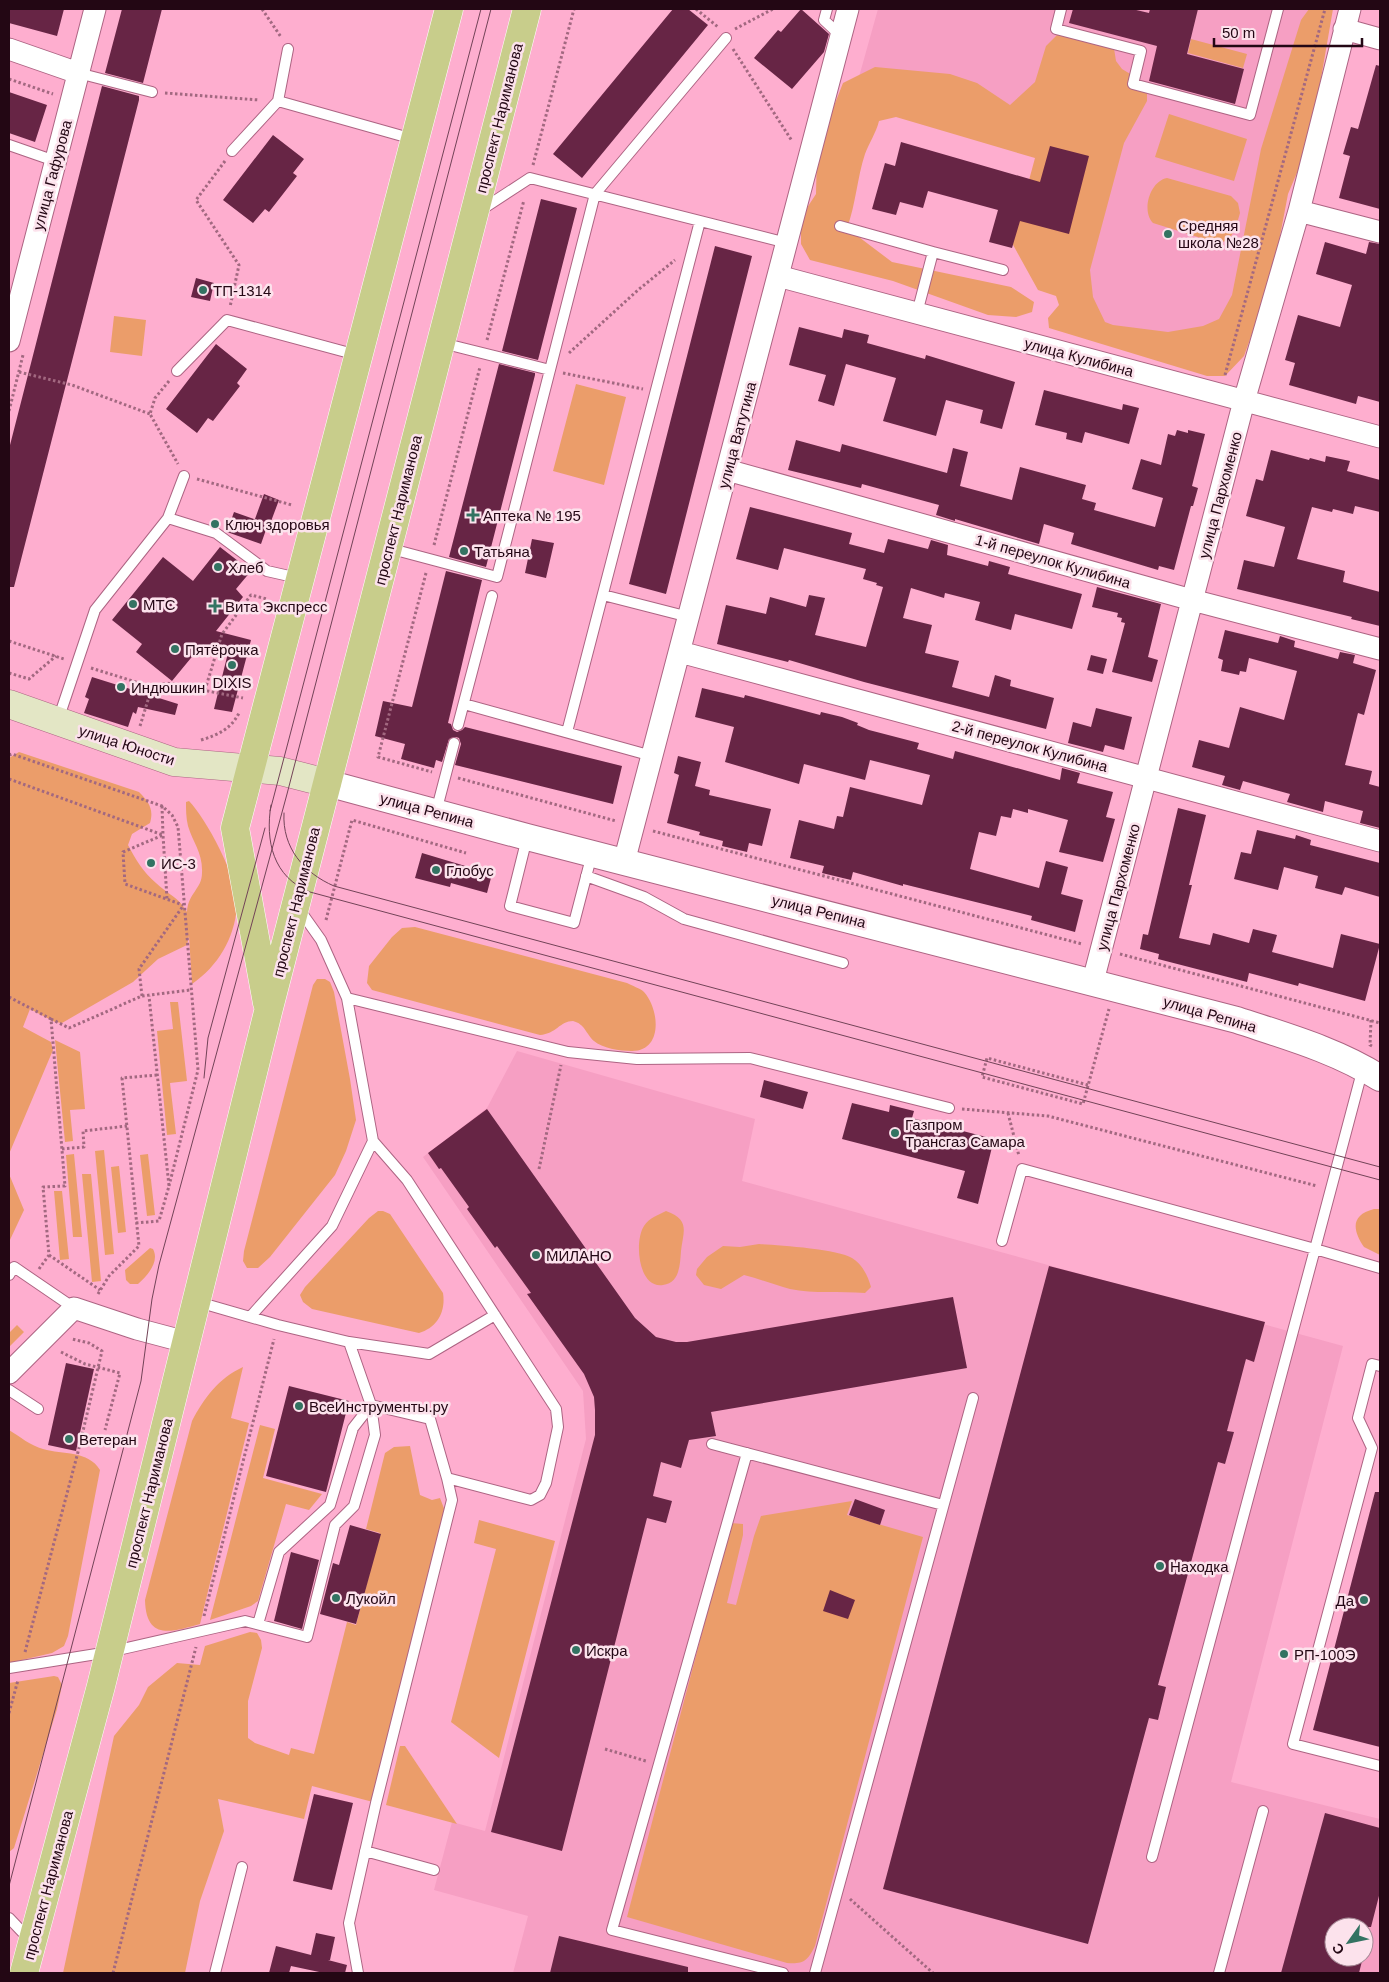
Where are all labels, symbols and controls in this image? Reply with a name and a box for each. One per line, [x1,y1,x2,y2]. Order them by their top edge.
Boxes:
scale bar [1214,15,1362,47]
text: 50 m [1222,24,1255,41]
street label: проспект Нариманова [472,41,526,195]
street label: улица Гафурова [29,117,75,232]
place label: Средняя школа №28 [1178,217,1259,251]
marker: Средняя школа №28 [1162,228,1174,240]
place label: ТП-1314 [213,282,271,299]
marker: ТП-1314 [197,284,209,296]
street label: улица Кулибина [1023,334,1136,380]
street label: улица Ватутина [715,379,760,490]
street label: улица Пархоменко [1195,430,1245,560]
street label: проспект Нариманова [371,433,425,587]
place label: Аптека № 195 [483,507,581,524]
marker: Аптека № 195 [467,509,479,521]
place label: Ключ здоровья [225,516,330,533]
marker: Ключ здоровья [209,518,221,530]
street label: 1-й переулок Кулибина [973,531,1133,591]
place label: Татьяна [474,543,531,560]
marker: Татьяна [458,545,470,557]
place label: Хлеб [228,559,264,576]
marker: Хлеб [212,561,224,573]
place label: МТС [143,596,176,613]
marker: МТС [127,598,139,610]
place label: Вита Экспресс [225,598,328,615]
marker: Вита Экспресс [209,600,221,612]
place label: Пятёрочка [185,641,259,658]
marker: Пятёрочка [169,643,181,655]
marker: DIXIS [226,659,238,671]
place label: DIXIS [212,674,252,691]
place label: Индюшкин [131,679,205,696]
marker: Индюшкин [115,681,127,693]
street label: 2-й переулок Кулибина [950,717,1110,775]
street label: улица Юности [77,721,177,769]
street label: улица Репина [378,789,476,831]
street label: улица Пархоменко [1093,822,1143,952]
street label: проспект Нариманова [269,825,323,979]
place label: ИС-3 [161,855,196,872]
marker: ИС-3 [145,857,157,869]
place label: Глобус [446,862,494,879]
marker: Глобус [430,864,442,876]
street label: улица Репина [770,891,868,931]
street label: улица Репина [1161,993,1259,1036]
place label: Газпром Трансгаз Самара [905,1116,1025,1150]
marker: Газпром Трансгаз Самара [889,1127,901,1139]
place label: МИЛАНО [546,1247,612,1264]
marker: МИЛАНО [530,1249,542,1261]
place label: ВсеИнструменты.ру [309,1398,449,1415]
marker: ВсеИнструменты.ру [293,1400,305,1412]
street label: проспект Нариманова [122,1416,176,1570]
place label: Ветеран [79,1431,137,1448]
marker: Ветеран [63,1433,75,1445]
place label: Находка [1170,1558,1229,1575]
marker: Находка [1154,1560,1166,1572]
place label: Лукойл [346,1590,396,1607]
marker: Лукойл [330,1592,342,1604]
place label: Да [1335,1592,1355,1609]
marker: Да [1358,1594,1370,1606]
place label: Искра [586,1642,628,1659]
marker: Искра [570,1644,582,1656]
place label: РП-100Э [1294,1646,1356,1663]
marker: РП-100Э [1278,1648,1290,1660]
street label: проспект Нариманова [20,1808,76,1962]
north arrow [1324,1917,1374,1967]
text: С [1329,1940,1348,1958]

